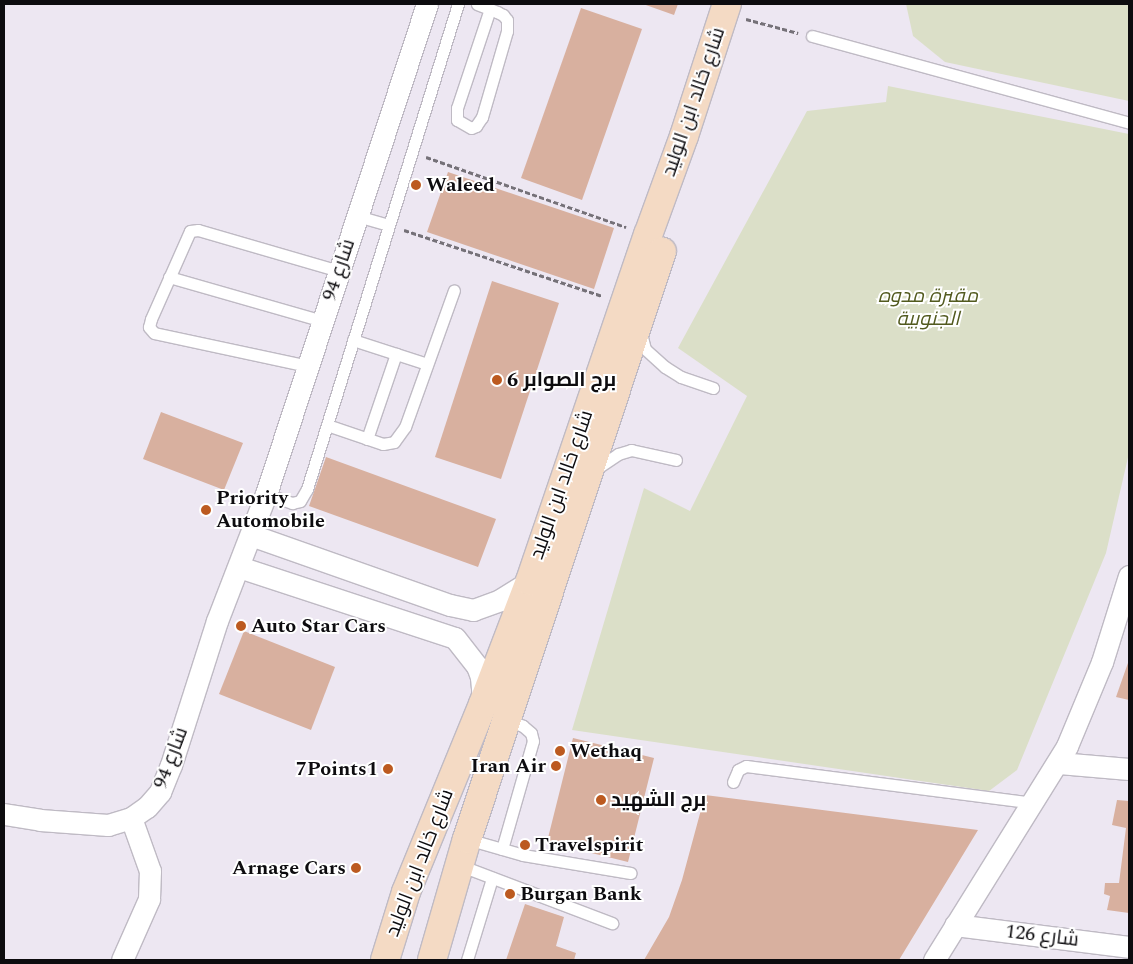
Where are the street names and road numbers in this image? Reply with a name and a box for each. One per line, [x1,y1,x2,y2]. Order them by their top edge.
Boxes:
street label: شارع خالد ابن الوليد [657,24,731,180]
street label: شارع 94 [317,236,361,304]
street label: شارع خالد ابن الوليد [525,407,599,563]
street label: شارع 94 [148,724,194,792]
street label: شارع خالد ابن الوليد [381,786,459,940]
street label: شارع 126 [1004,920,1080,952]

